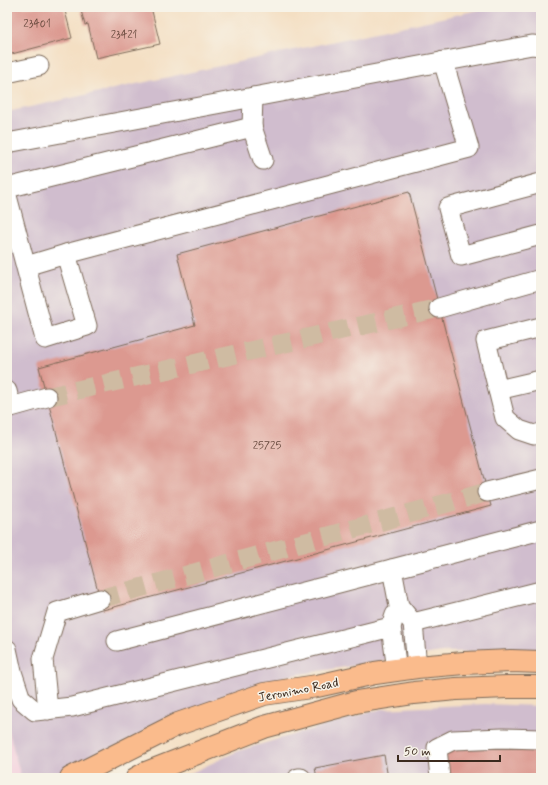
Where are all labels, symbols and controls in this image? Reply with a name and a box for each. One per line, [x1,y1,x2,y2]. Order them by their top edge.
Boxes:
house number: 23401 [23,17,51,31]
house number: 23421 [111,28,137,42]
house number: 25725 [253,439,281,453]
street label: Jeronimo Road [257,674,340,707]
scale bar [398,737,500,763]
text: 50 m [404,744,431,760]

